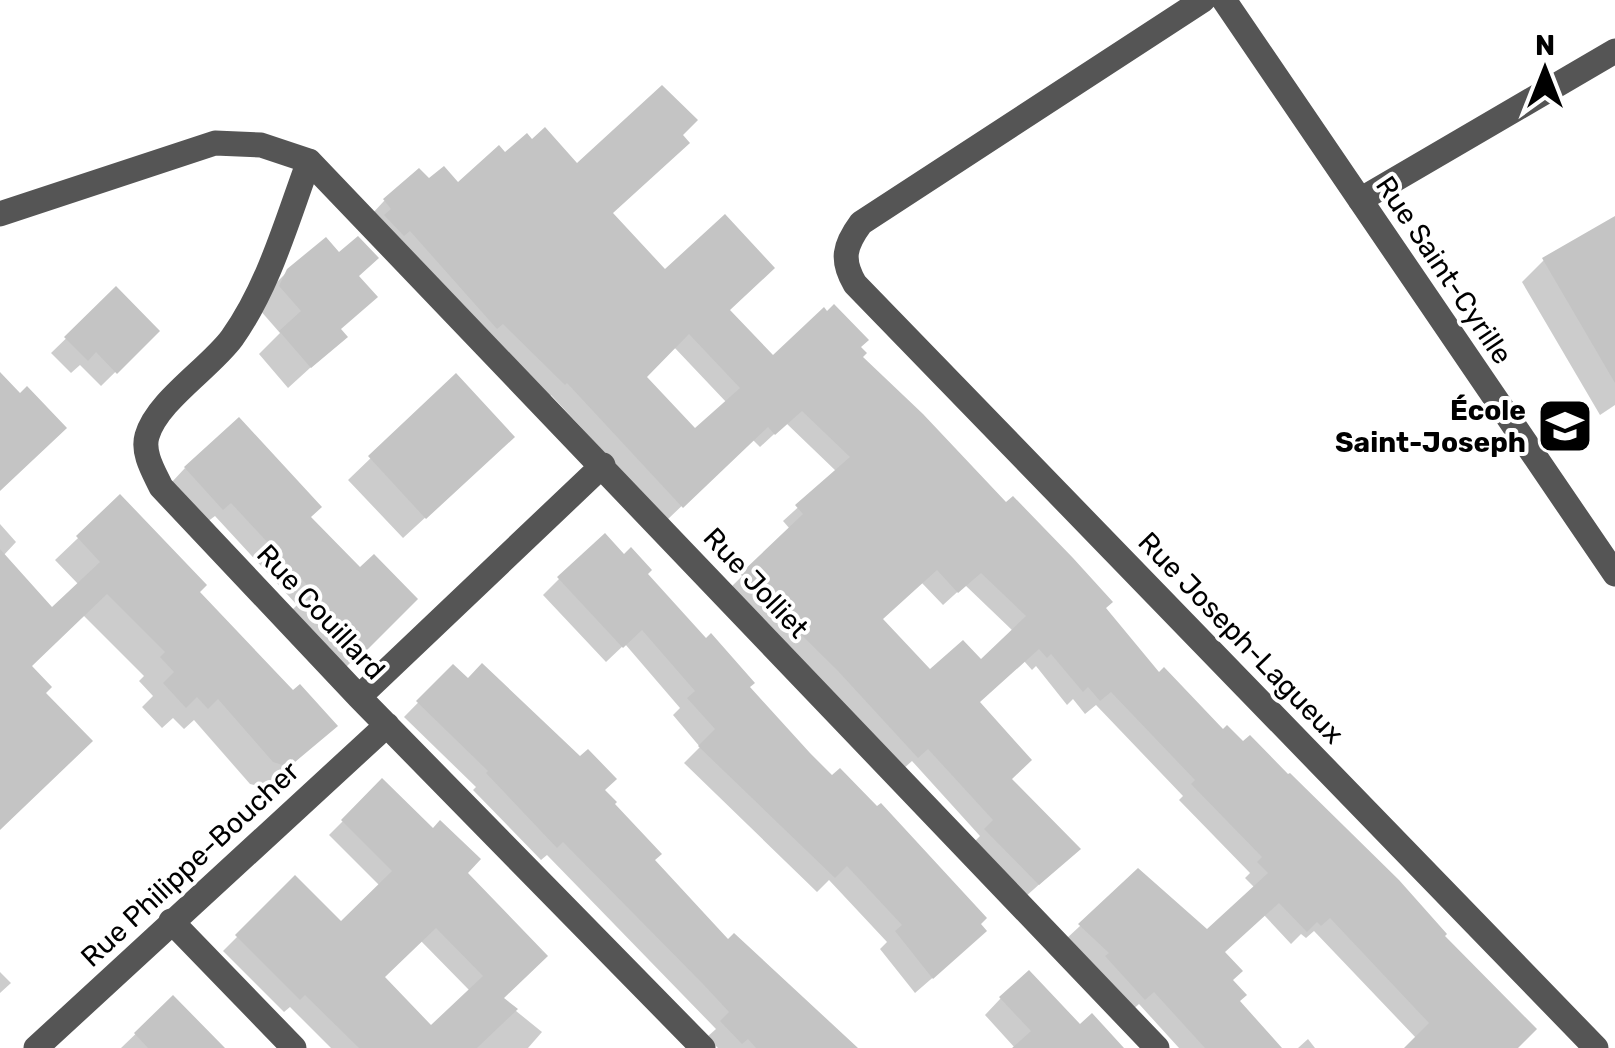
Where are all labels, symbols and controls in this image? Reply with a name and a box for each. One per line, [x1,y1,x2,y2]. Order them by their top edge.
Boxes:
north arrow [1495,20,1595,120]
text: N [1535,29,1555,62]
street label: Rue Saint-Cyrille [1369,170,1519,370]
place label: École Saint-Joseph [1335,394,1526,459]
school or university icon: École Saint-Joseph [1535,396,1595,456]
street label: Rue Jolliet [697,521,815,645]
street label: Rue Joseph-Lagueux [1132,525,1350,751]
street label: Rue Couillard [250,538,392,686]
street label: Rue Philippe-Boucher [74,754,306,974]

